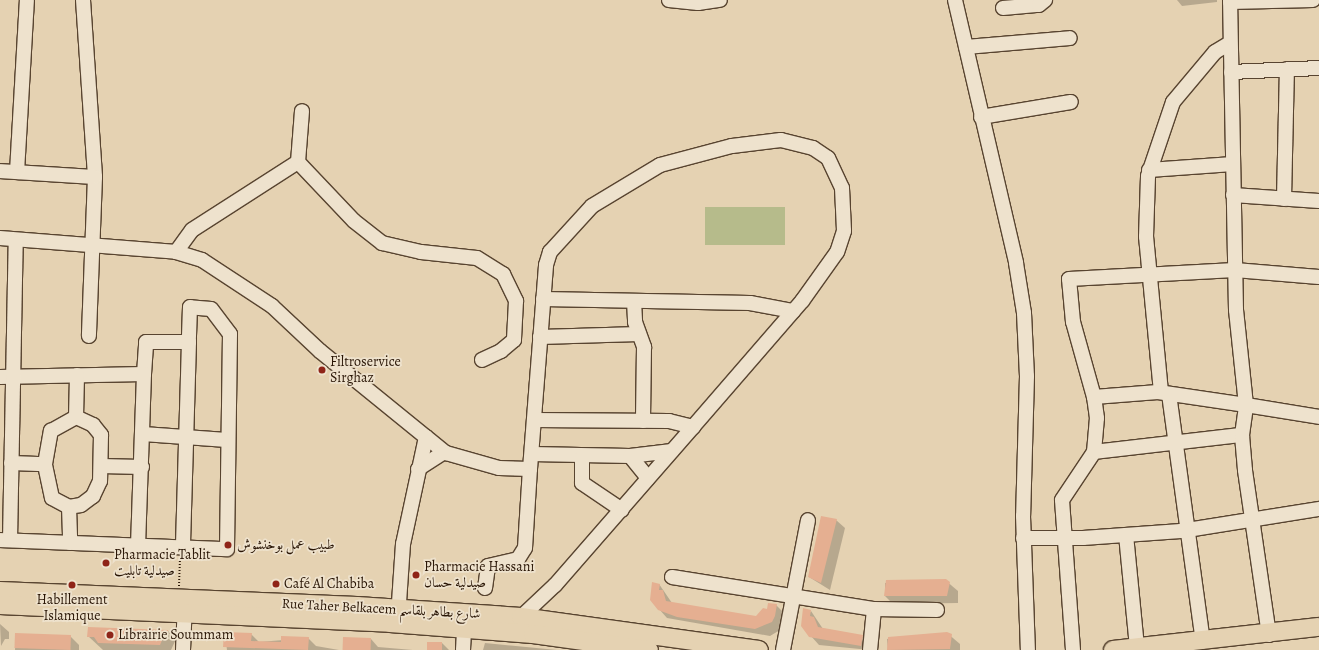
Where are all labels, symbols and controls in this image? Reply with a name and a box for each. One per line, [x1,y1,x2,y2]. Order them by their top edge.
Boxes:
place label: Filtroservice Sirghaz [330,354,401,386]
marker: Filtroservice Sirghaz [317,365,327,375]
place label: طبيب عمل بوخنشوش [237,537,335,553]
marker: طبيب عمل بوخنشوش [222,539,234,551]
place label: Pharmacie Tablit صيدلية تابليت [114,547,211,580]
marker: Pharmacie Tablit صيدلية تابليت [101,558,111,568]
place label: Pharmacie Hassani صيدلية حسان [424,559,534,592]
marker: Pharmacie Hassani صيدلية حسان [411,570,421,580]
place label: Café Al Chabiba [284,576,374,592]
marker: Café Al Chabiba [271,579,281,589]
marker: Habillement Islamique [67,580,77,590]
place label: Habillement Islamique [36,592,108,624]
street label: Rue Taher Belkacem شارع بطاهر بلقاسم [281,595,481,623]
place label: Librairie Soummam [118,627,233,643]
marker: Librairie Soummam [105,630,115,640]

